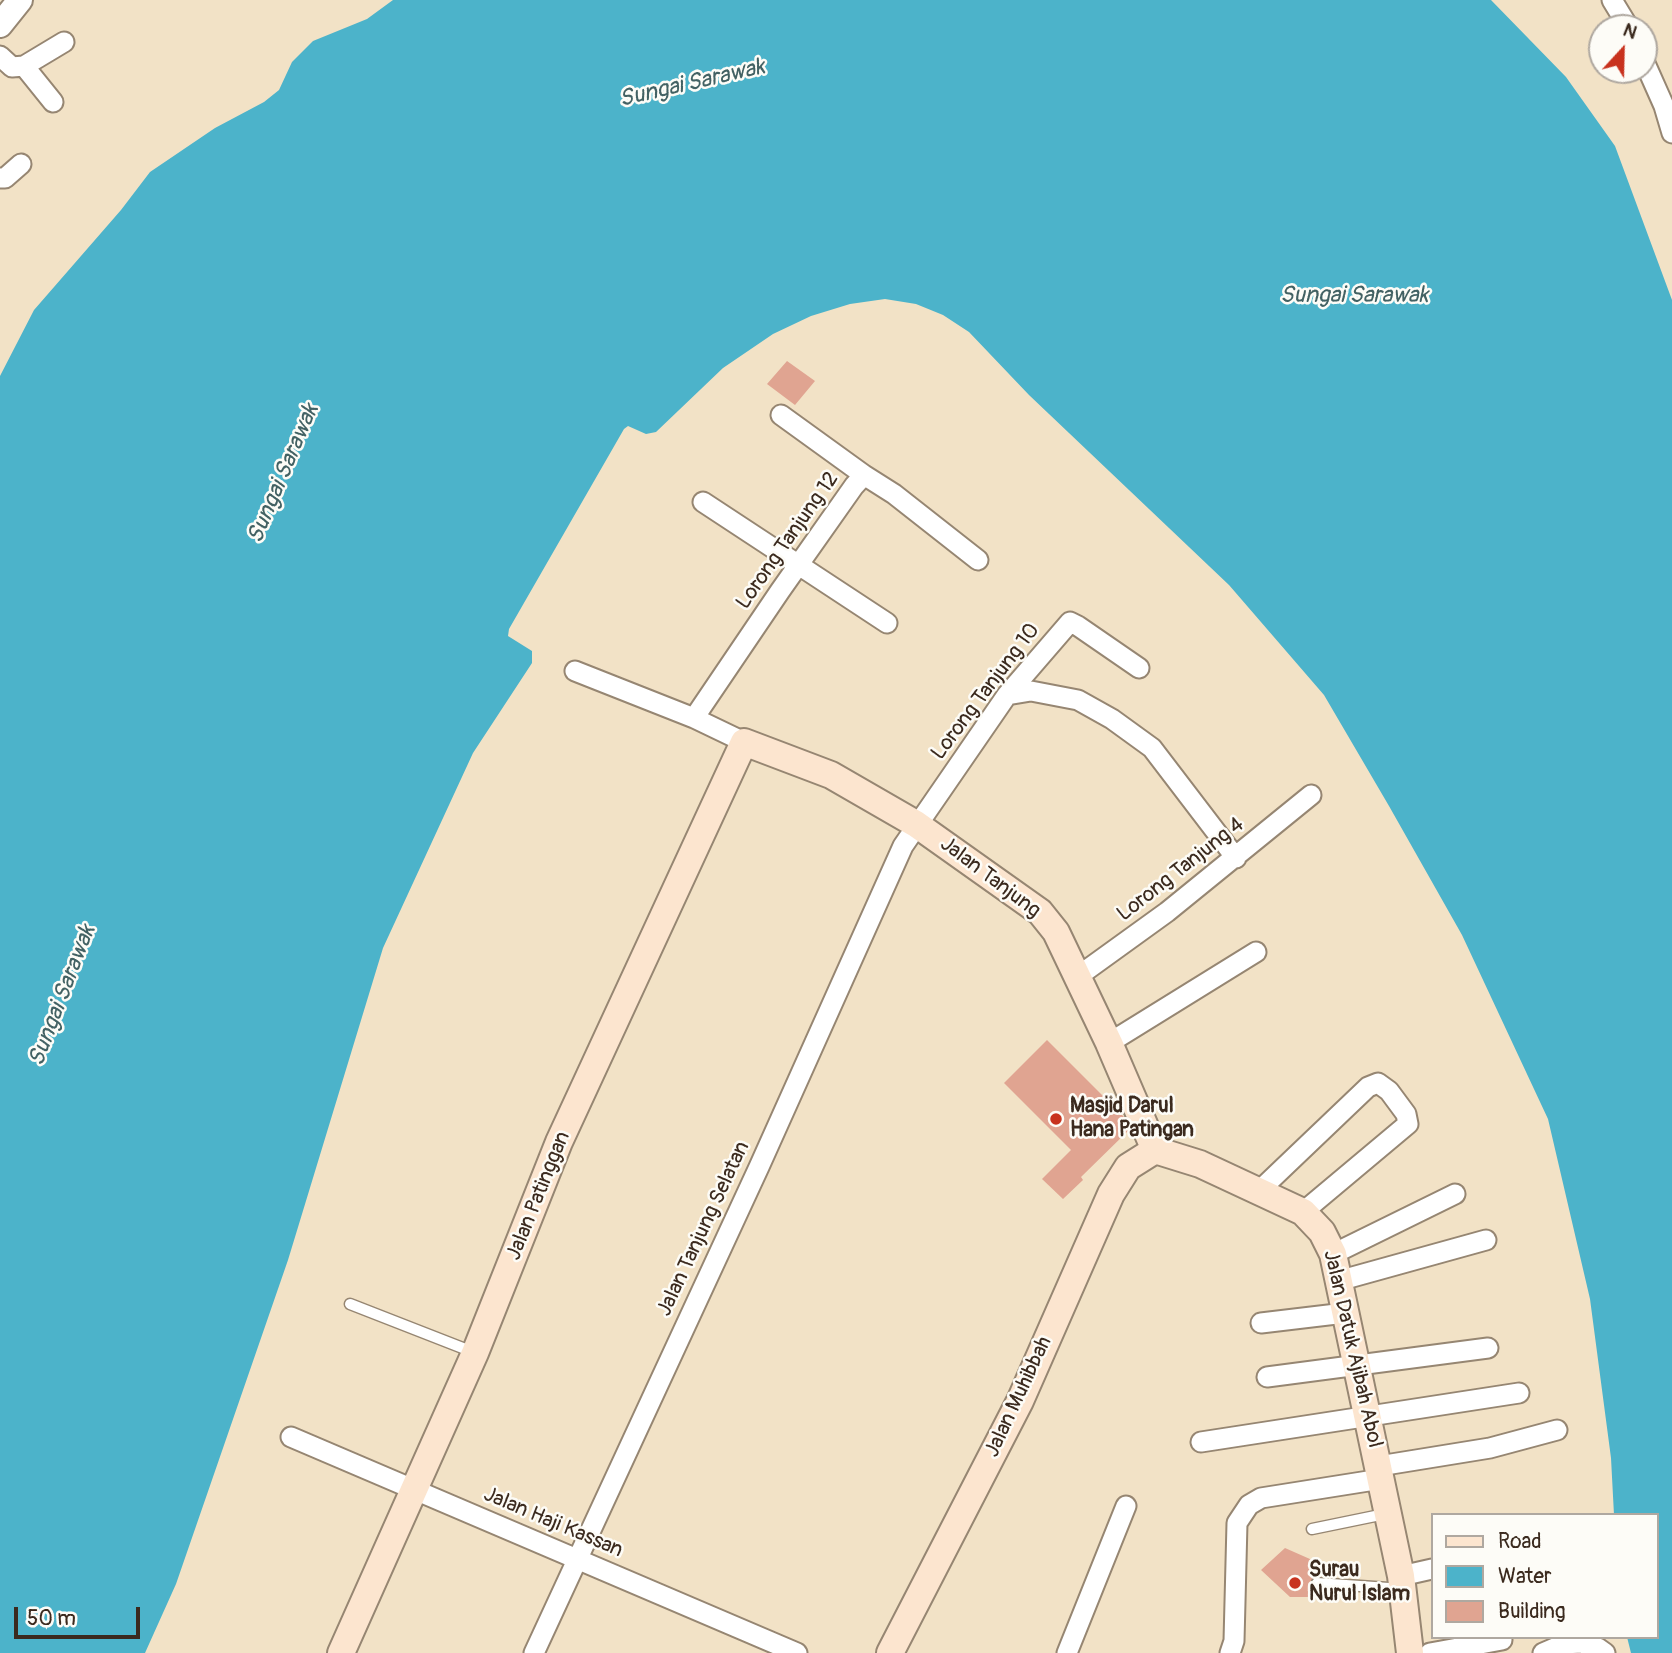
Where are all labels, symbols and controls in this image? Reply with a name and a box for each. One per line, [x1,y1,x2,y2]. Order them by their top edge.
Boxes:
north arrow [1588,14,1658,84]
text: N [1620,18,1641,45]
water label: Sungai Sarawak [617,54,767,114]
water label: Sungai Sarawak [1280,282,1428,310]
water label: Sungai Sarawak [242,400,326,548]
street label: Lorong Tanjung 12 [731,468,845,614]
street label: Lorong Tanjung 10 [927,619,1045,765]
street label: Lorong Tanjung 4 [1113,813,1249,927]
street label: Jalan Tanjung [935,832,1045,924]
water label: Sungai Sarawak [24,922,102,1070]
place label: Masjid Darul Hana Patingan [1070,1094,1194,1144]
marker: Masjid Darul Hana Patingan [1048,1111,1064,1127]
street label: Jalan Patinggan [502,1128,576,1264]
street label: Jalan Tanjung Selatan [652,1138,756,1320]
street label: Jalan Datuk Ajibah Abol [1317,1248,1387,1450]
street label: Jalan Muhibbah [980,1333,1058,1461]
street label: Jalan Haji Kassan [480,1482,626,1564]
legend [1430,1513,1658,1639]
text: Road [1498,1528,1542,1555]
place label: Surau Nurul Islam [1309,1558,1410,1608]
text: Water [1498,1563,1551,1590]
marker: Surau Nurul Islam [1287,1575,1303,1591]
scale bar [18,1594,144,1638]
text: Building [1498,1598,1565,1625]
text: 50 m [27,1605,76,1632]

